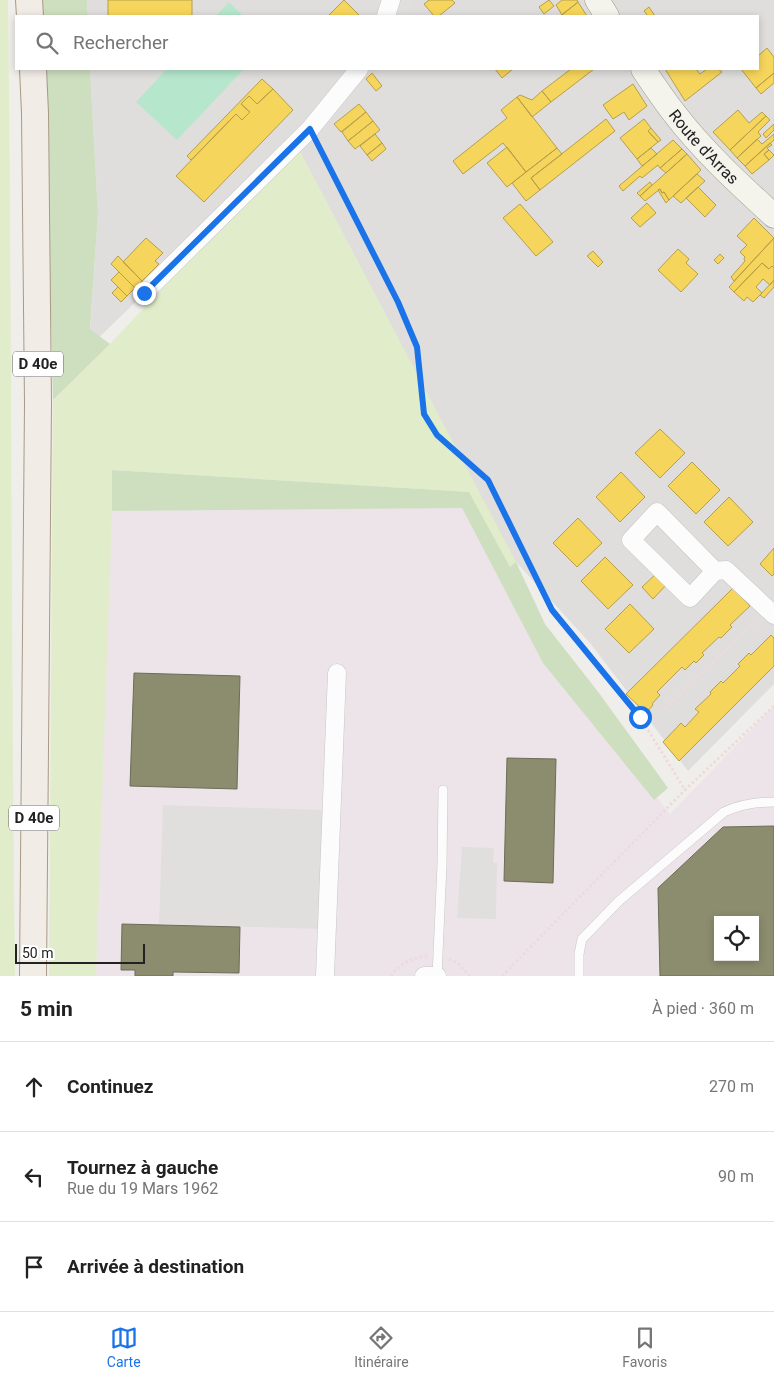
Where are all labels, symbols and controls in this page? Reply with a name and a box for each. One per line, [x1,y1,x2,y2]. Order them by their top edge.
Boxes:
search box [15,15,759,70]
icon: search [33,29,61,57]
text: Rechercher [73,31,168,54]
street label: Route d'Arras [665,106,743,188]
route end [133,282,156,305]
road number: D 40e [13,352,63,376]
route start [629,706,652,729]
road number: D 40e [9,806,59,830]
map controls [714,916,759,961]
button: locate [714,916,759,961]
scale bar [15,941,145,964]
text: 50 m [22,945,54,961]
text: 5 min [20,997,73,1021]
text: À pied · 360 m [652,999,754,1018]
icon: ahead [20,1073,48,1101]
text: Continuez [67,1075,153,1098]
text: 270 m [709,1077,754,1096]
text: Tournez à gauche [67,1156,218,1179]
icon: left [20,1163,48,1191]
text: 90 m [718,1167,754,1186]
text: Rue du 19 Mars 1962 [67,1179,218,1198]
icon: arrive [20,1253,48,1281]
text: Arrivée à destination [67,1255,244,1278]
tab: Carte [107,1324,141,1370]
tab: Itinéraire [354,1324,409,1370]
tab: Favoris [622,1324,667,1370]

